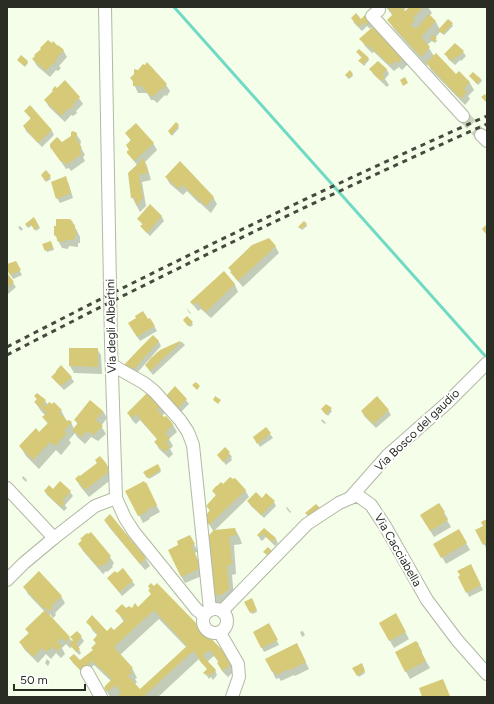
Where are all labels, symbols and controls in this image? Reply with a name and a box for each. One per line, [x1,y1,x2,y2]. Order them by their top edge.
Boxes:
street label: Via degli Albertini [103,279,119,373]
street label: Via Bosco del gaudio [372,386,462,474]
street label: Via Cacciabella [371,511,425,589]
scale bar [14,666,85,692]
text: 50 m [20,673,48,687]

